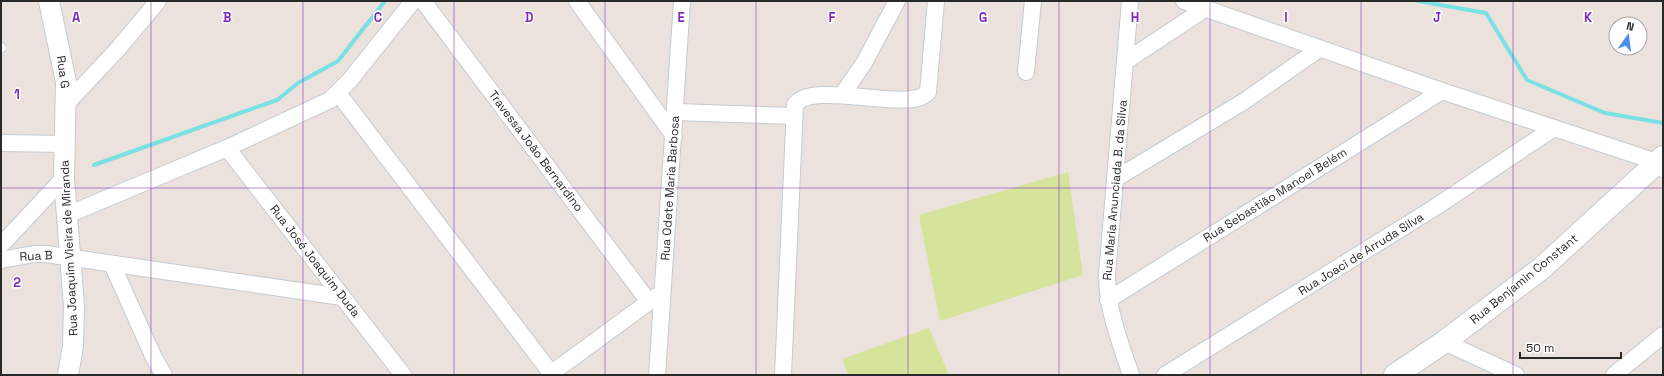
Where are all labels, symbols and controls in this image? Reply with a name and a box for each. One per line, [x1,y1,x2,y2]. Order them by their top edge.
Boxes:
text: A [72,9,81,26]
text: B [223,9,232,26]
text: C [374,9,382,26]
text: D [525,9,534,26]
text: E [677,9,685,26]
text: F [829,9,836,26]
text: G [979,9,987,26]
text: H [1131,9,1139,26]
text: I [1284,9,1288,26]
text: J [1433,9,1441,26]
text: K [1584,9,1593,26]
north arrow [1608,16,1648,56]
text: N [1625,19,1636,34]
street label: Rua G [53,55,73,89]
text: 1 [14,86,20,103]
street label: Travessa João Bernardino [485,87,587,215]
street label: Rua Maria Anunciada B. da Silva [1099,99,1131,281]
street label: Rua Odete Maria Barbosa [657,115,683,261]
street label: Rua Sebastião Manoel Belém [1200,144,1350,246]
street label: Rua Joaquim Vieira de Miranda [56,159,82,336]
street label: Rua José Joaquim Duda [266,202,364,320]
street label: Rua Joaci de Arruda Silva [1295,209,1427,299]
street label: Rua Benjamin Constant [1467,230,1581,328]
street label: Rua B [19,247,53,265]
text: 2 [13,274,21,291]
scale bar [1520,334,1621,360]
text: 50 m [1526,340,1554,356]

